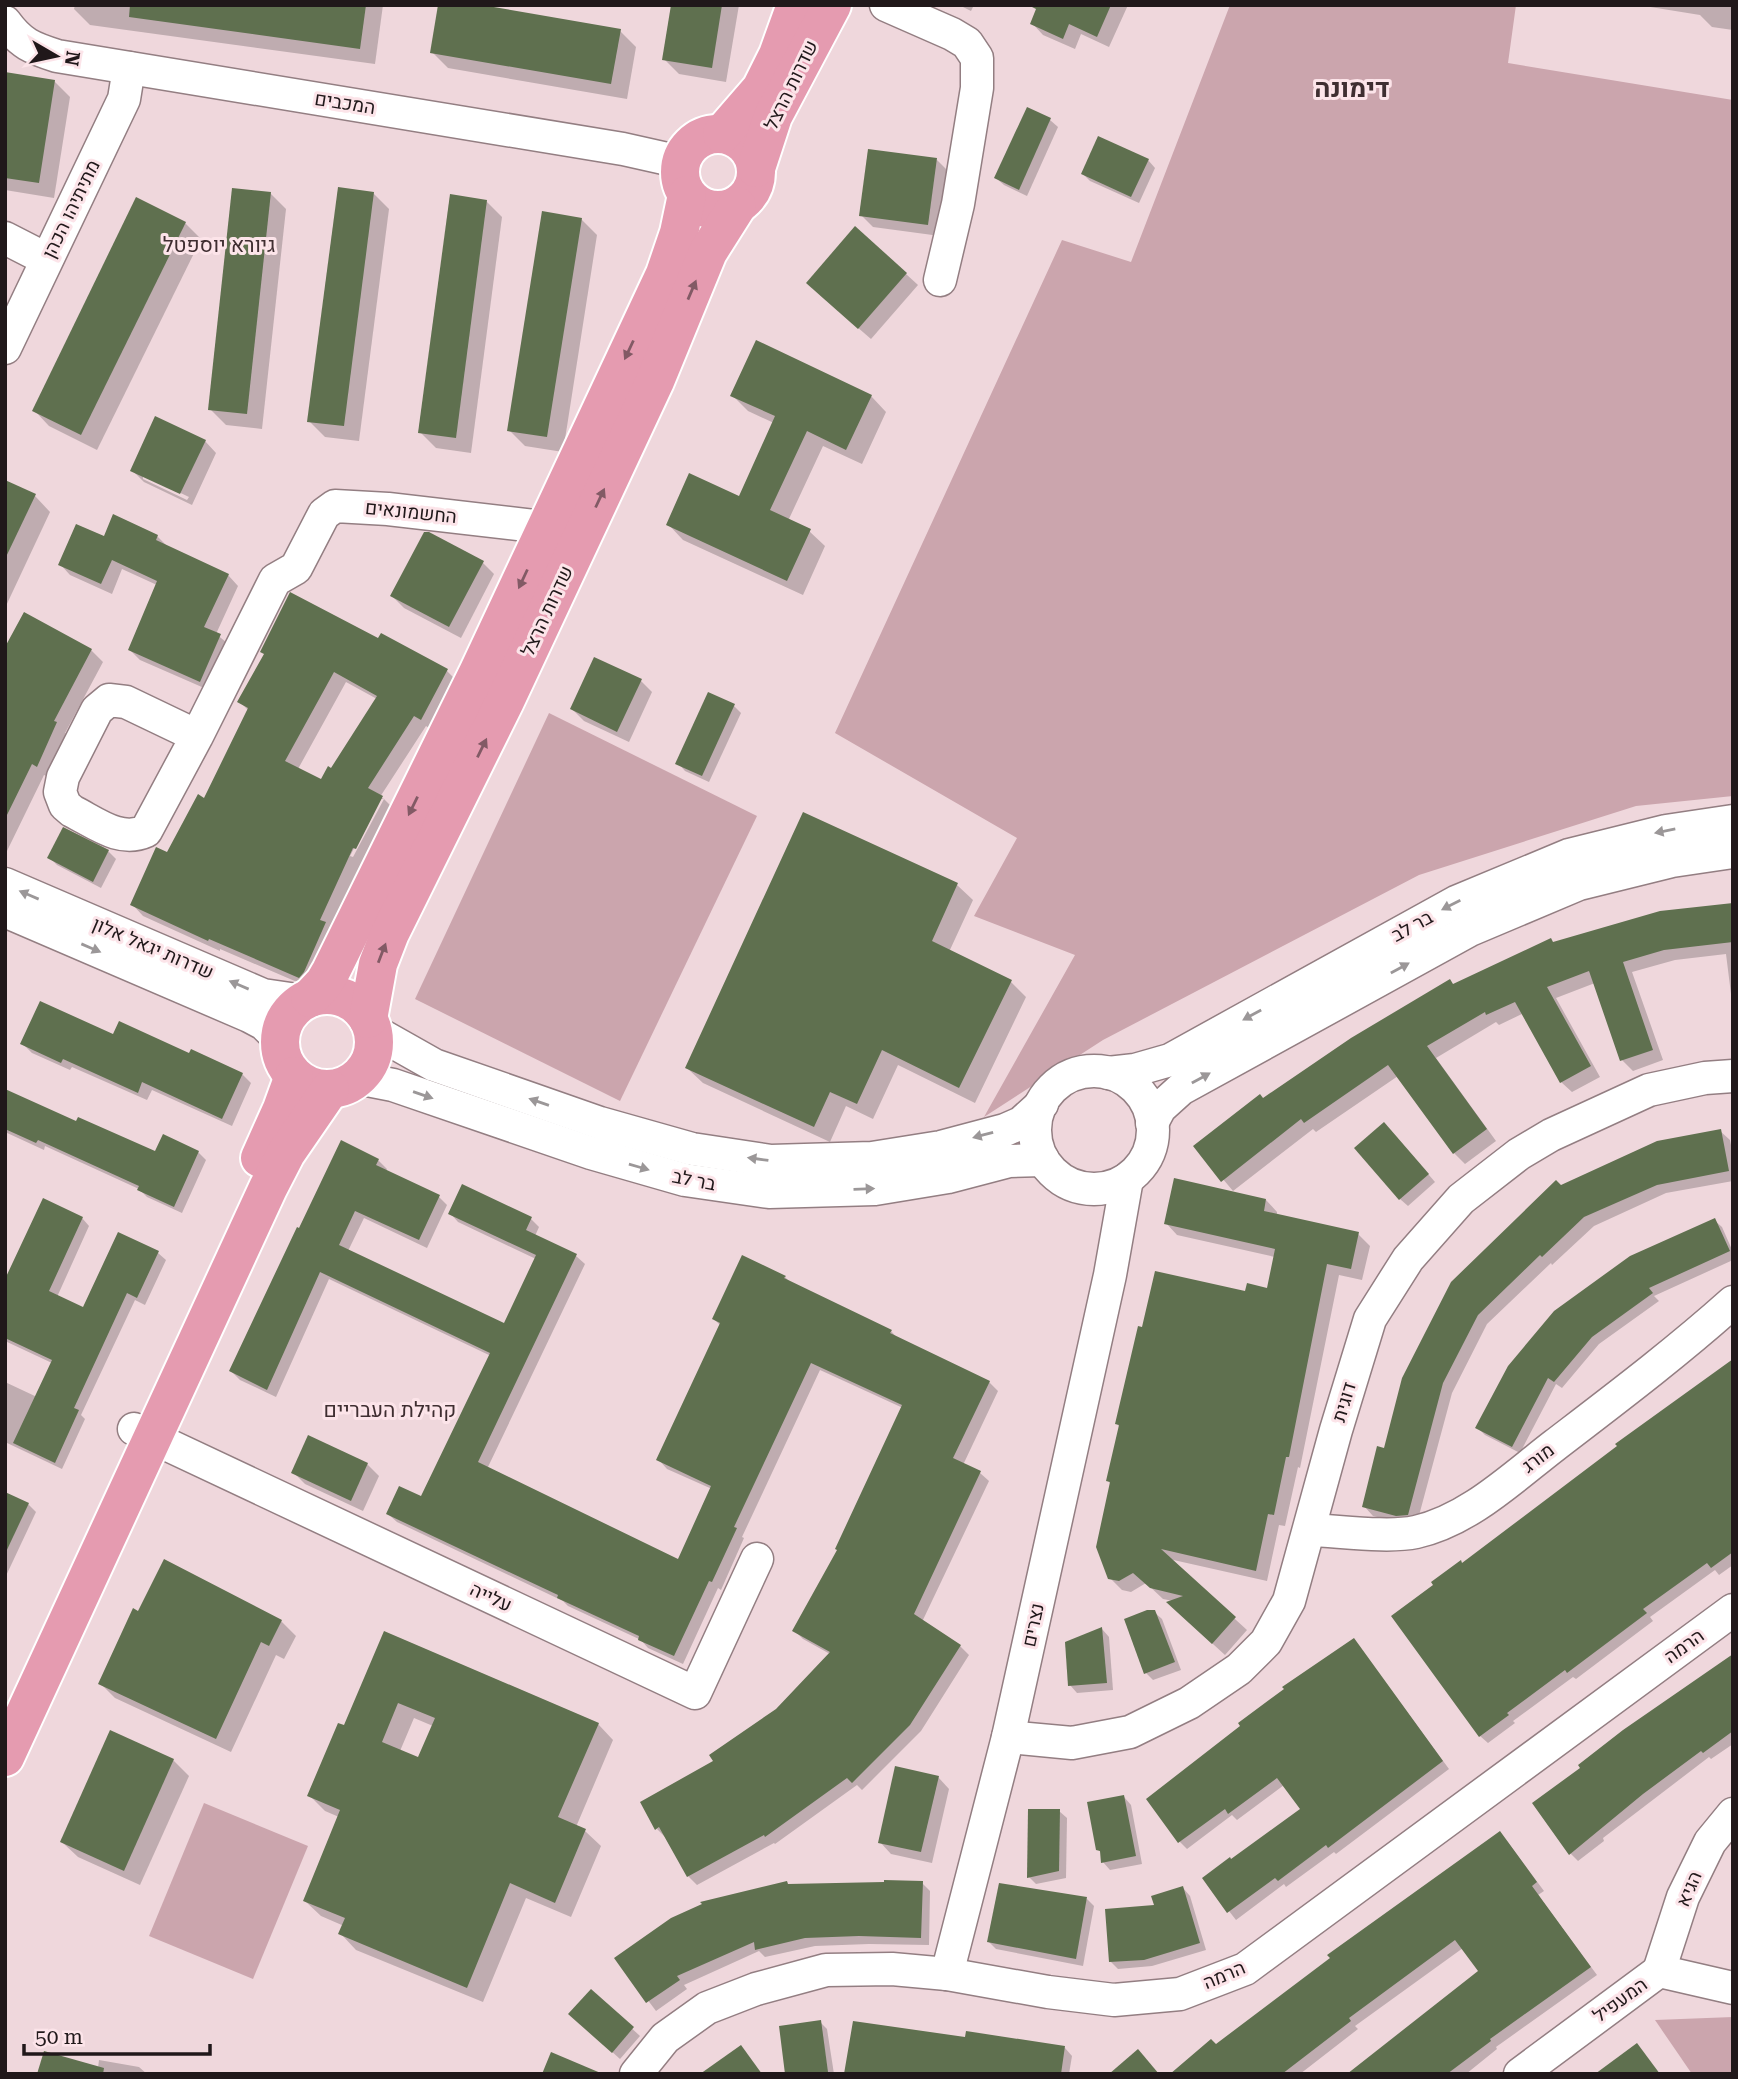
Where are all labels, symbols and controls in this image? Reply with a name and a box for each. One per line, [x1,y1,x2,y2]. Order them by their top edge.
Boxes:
north arrow [21,21,91,91]
street label: שדרות הרצל [759,36,823,134]
text: N [60,50,85,68]
district label: דימונה [1314,73,1390,103]
street label: המכבים [313,87,377,119]
street label: מתיתיהו הכהן [37,156,105,262]
district label: גיורא יוספטל [163,233,275,257]
one-way arrow [687,280,698,301]
one-way arrow [623,340,635,360]
one-way arrow [594,488,606,508]
street label: החשמונאים [364,496,458,528]
street label: שדרות הרצל [516,562,578,660]
one-way arrow [517,569,529,589]
one-way arrow [476,738,487,758]
one-way arrow [407,796,419,816]
one-way arrow [1654,826,1676,837]
one-way arrow [19,889,40,900]
one-way arrow [1441,899,1461,911]
street label: בר לב [1387,905,1437,947]
street label: שדרות יגאל אלון [89,912,217,984]
one-way arrow [377,942,388,963]
one-way arrow [80,943,101,954]
one-way arrow [1391,962,1410,974]
one-way arrow [228,979,249,990]
one-way arrow [1241,1008,1261,1020]
one-way arrow [1191,1072,1211,1084]
one-way arrow [413,1090,434,1101]
one-way arrow [528,1096,549,1107]
one-way arrow [972,1131,993,1141]
one-way arrow [747,1153,769,1164]
one-way arrow [629,1162,650,1172]
street label: בר לב [670,1165,718,1195]
one-way arrow [853,1184,875,1195]
street label: דוגית [1327,1379,1361,1425]
district label: קהילת העבריים [324,1398,456,1422]
street label: מורג [1517,1438,1559,1478]
street label: עלייה [466,1577,516,1617]
street label: נצרים [1017,1601,1049,1649]
street label: הרמה [1660,1624,1708,1668]
street label: הגיא [1671,1868,1707,1910]
street label: הרמה [1199,1956,1249,1994]
street label: המעפיל [1588,1973,1652,2027]
scale bar [24,2012,210,2056]
text: 50 m [35,2025,83,2049]

